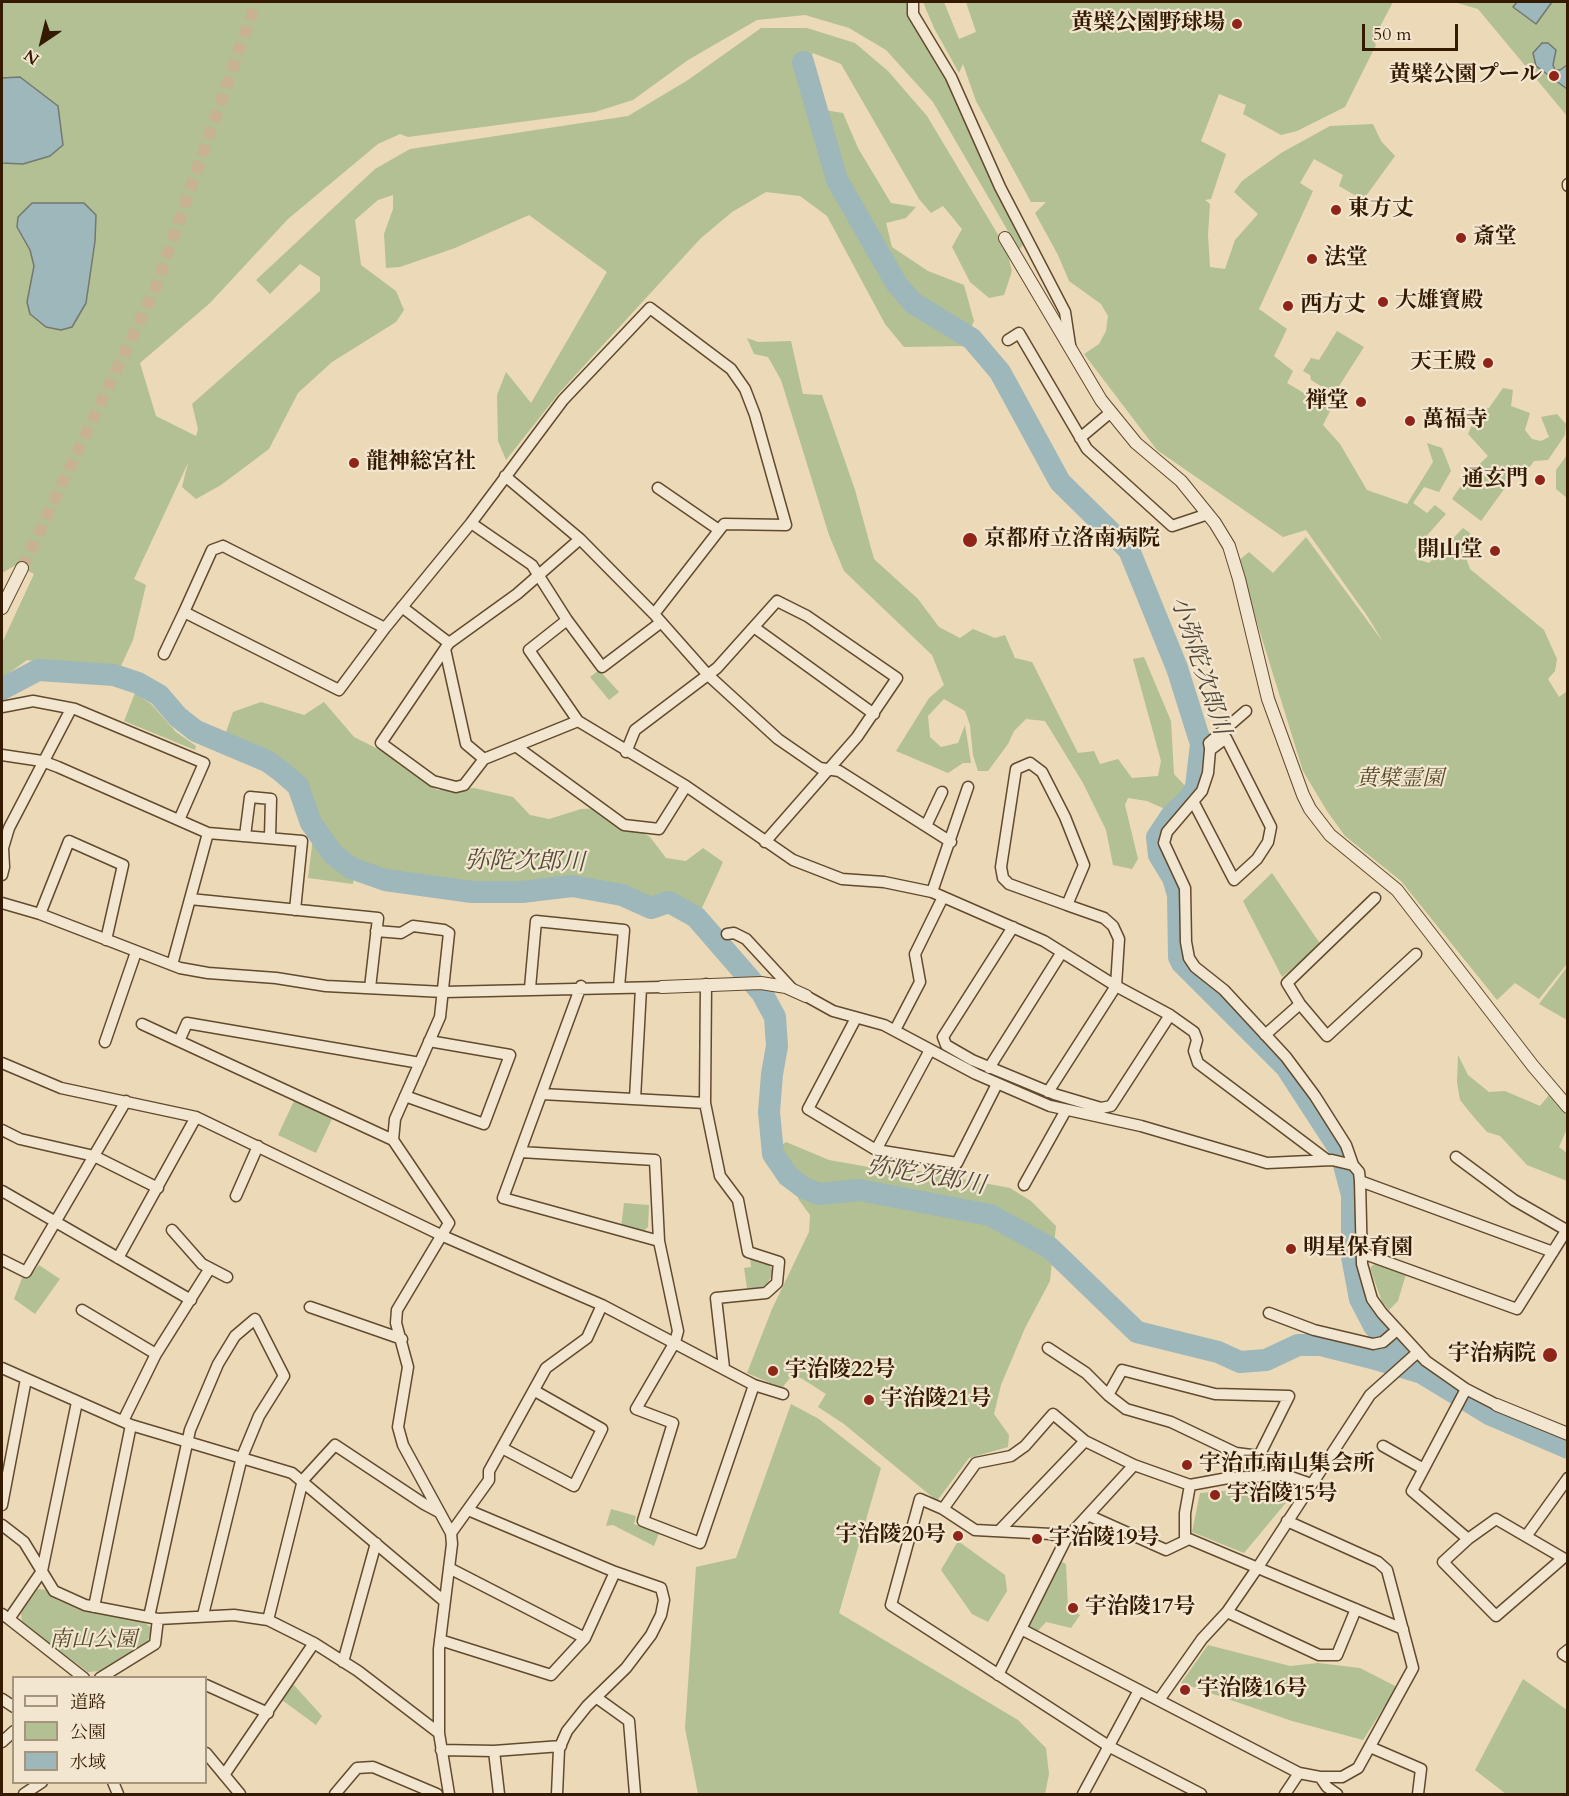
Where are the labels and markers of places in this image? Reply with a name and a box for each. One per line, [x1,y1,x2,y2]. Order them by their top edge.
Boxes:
place label: 黄檗公園野球場 [1071,11,1225,37]
marker: 黄檗公園野球場 [1230,17,1244,31]
place label: 黄檗公園プール [1389,63,1542,89]
marker: 黄檗公園プール [1547,69,1561,83]
place label: 東方丈 [1348,197,1414,223]
marker: 東方丈 [1329,203,1343,217]
place label: 斎堂 [1473,225,1517,251]
marker: 斎堂 [1454,231,1468,245]
place label: 法堂 [1324,246,1368,272]
marker: 法堂 [1305,252,1319,266]
place label: 大雄寶殿 [1395,289,1483,315]
place label: 西方丈 [1300,293,1366,319]
marker: 大雄寶殿 [1376,295,1390,309]
marker: 西方丈 [1281,299,1295,313]
place label: 天王殿 [1410,350,1476,376]
marker: 天王殿 [1481,356,1495,370]
place label: 禅堂 [1305,389,1349,415]
marker: 禅堂 [1354,395,1368,409]
place label: 萬福寺 [1422,408,1488,434]
marker: 萬福寺 [1403,414,1417,428]
place label: 龍神総宮社 [366,450,476,476]
marker: 龍神総宮社 [347,456,361,470]
place label: 通玄門 [1462,467,1528,493]
marker: 通玄門 [1533,473,1547,487]
place label: 京都府立洛南病院 [984,527,1160,553]
marker: 京都府立洛南病院 [961,531,979,549]
place label: 開山堂 [1417,538,1483,564]
marker: 開山堂 [1488,544,1502,558]
place label: 明星保育園 [1303,1236,1413,1262]
marker: 明星保育園 [1284,1242,1298,1256]
place label: 宇治病院 [1448,1342,1536,1368]
marker: 宇治病院 [1541,1346,1559,1364]
place label: 宇治陵22号 [785,1358,896,1384]
marker: 宇治陵22号 [766,1364,780,1378]
place label: 宇治陵21号 [881,1387,992,1413]
marker: 宇治陵21号 [862,1393,876,1407]
place label: 宇治市南山集会所 [1199,1452,1375,1478]
marker: 宇治市南山集会所 [1180,1458,1194,1472]
place label: 宇治陵15号 [1227,1482,1338,1508]
marker: 宇治陵15号 [1208,1488,1222,1502]
place label: 宇治陵20号 [835,1523,946,1549]
place label: 宇治陵19号 [1049,1526,1160,1552]
marker: 宇治陵20号 [951,1529,965,1543]
marker: 宇治陵19号 [1030,1532,1044,1546]
place label: 宇治陵17号 [1085,1595,1196,1621]
marker: 宇治陵17号 [1066,1601,1080,1615]
place label: 宇治陵16号 [1197,1677,1308,1703]
marker: 宇治陵16号 [1178,1683,1192,1697]

